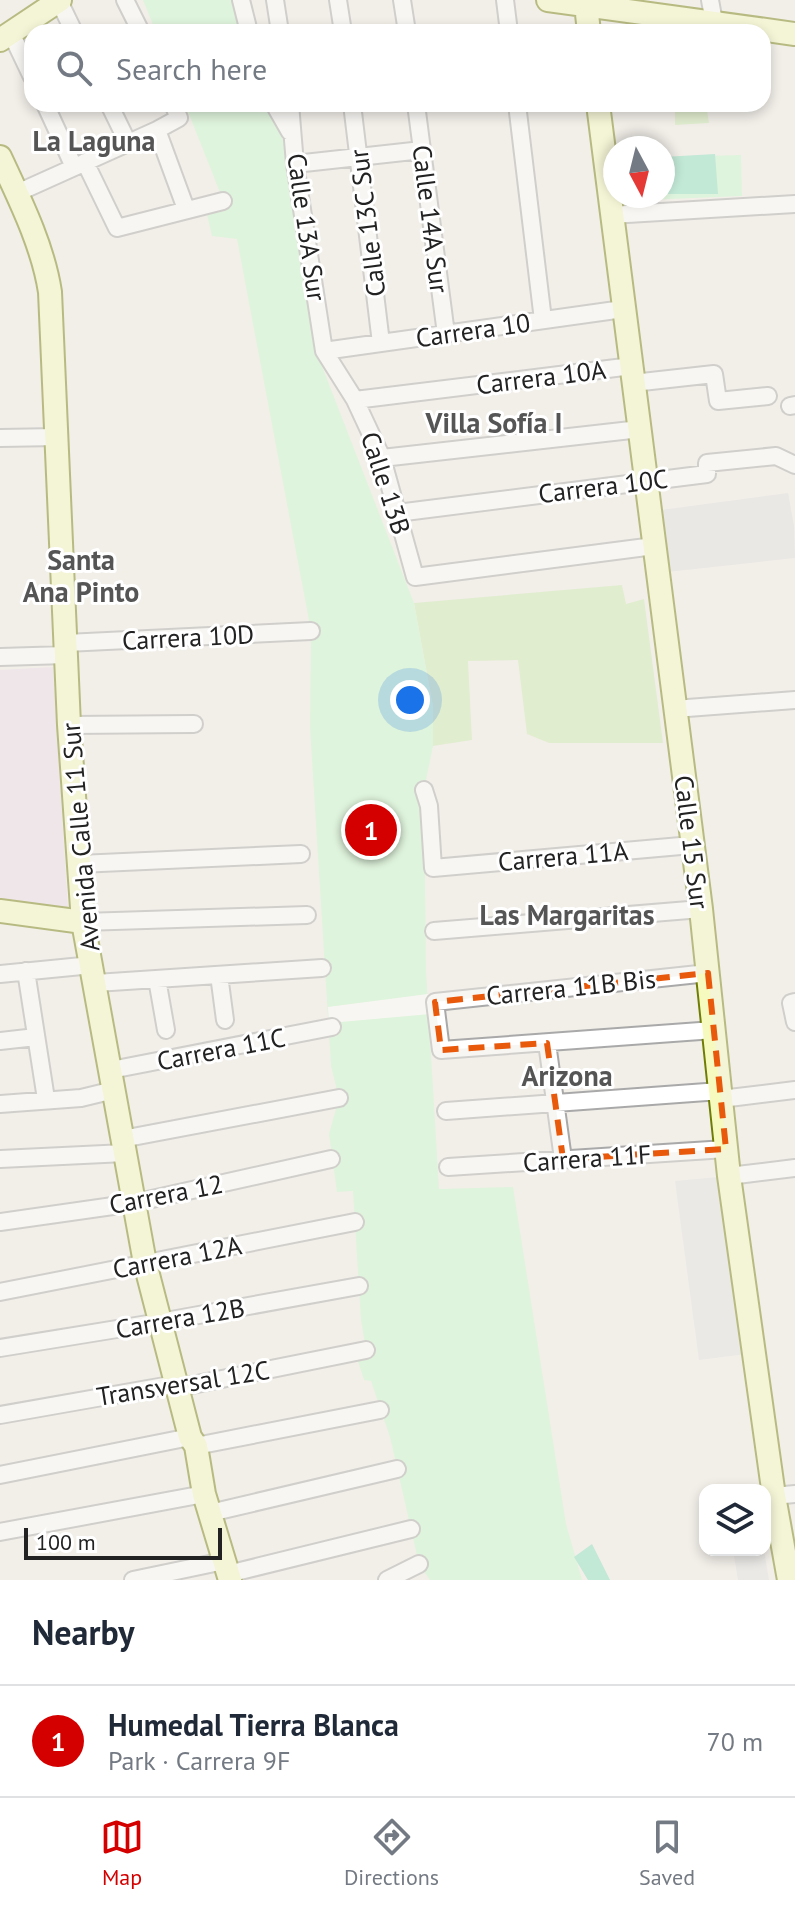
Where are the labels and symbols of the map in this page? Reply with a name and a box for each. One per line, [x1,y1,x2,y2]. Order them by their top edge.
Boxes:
district label: La Laguna [33,122,155,159]
north arrow [603,136,675,208]
street label: Calle 14A Sur [406,143,456,295]
street label: Calle 13C Sur [342,147,392,299]
street label: Calle 13A Sur [280,151,334,303]
street label: Carrera 10 [414,306,532,354]
street label: Carrera 10A [474,353,608,401]
district label: Villa Sofía I [425,404,562,441]
street label: Calle 13B [354,427,418,539]
street label: Carrera 10C [536,462,670,510]
district label: Santa Ana Pinto [23,541,139,610]
street label: Carrera 10D [121,617,255,657]
your location [390,680,430,720]
street label: Avenida Calle 11 Sur [54,721,106,953]
street label: Calle 15 Sur [667,773,717,911]
pin: 1 [345,800,397,860]
street label: Carrera 11A [497,834,629,878]
district label: Las Margaritas [479,896,655,933]
street label: Carrera 11B Bis [485,962,657,1012]
street label: Carrera 11C [154,1020,288,1078]
district label: Arizona [521,1057,613,1094]
street label: Carrera 11F [522,1137,652,1179]
street label: Carrera 12 [106,1167,226,1221]
street label: Carrera 12A [110,1228,244,1286]
street label: Carrera 12B [113,1290,247,1346]
street label: Transversal 12C [94,1353,272,1413]
scale bar [24,1524,222,1560]

